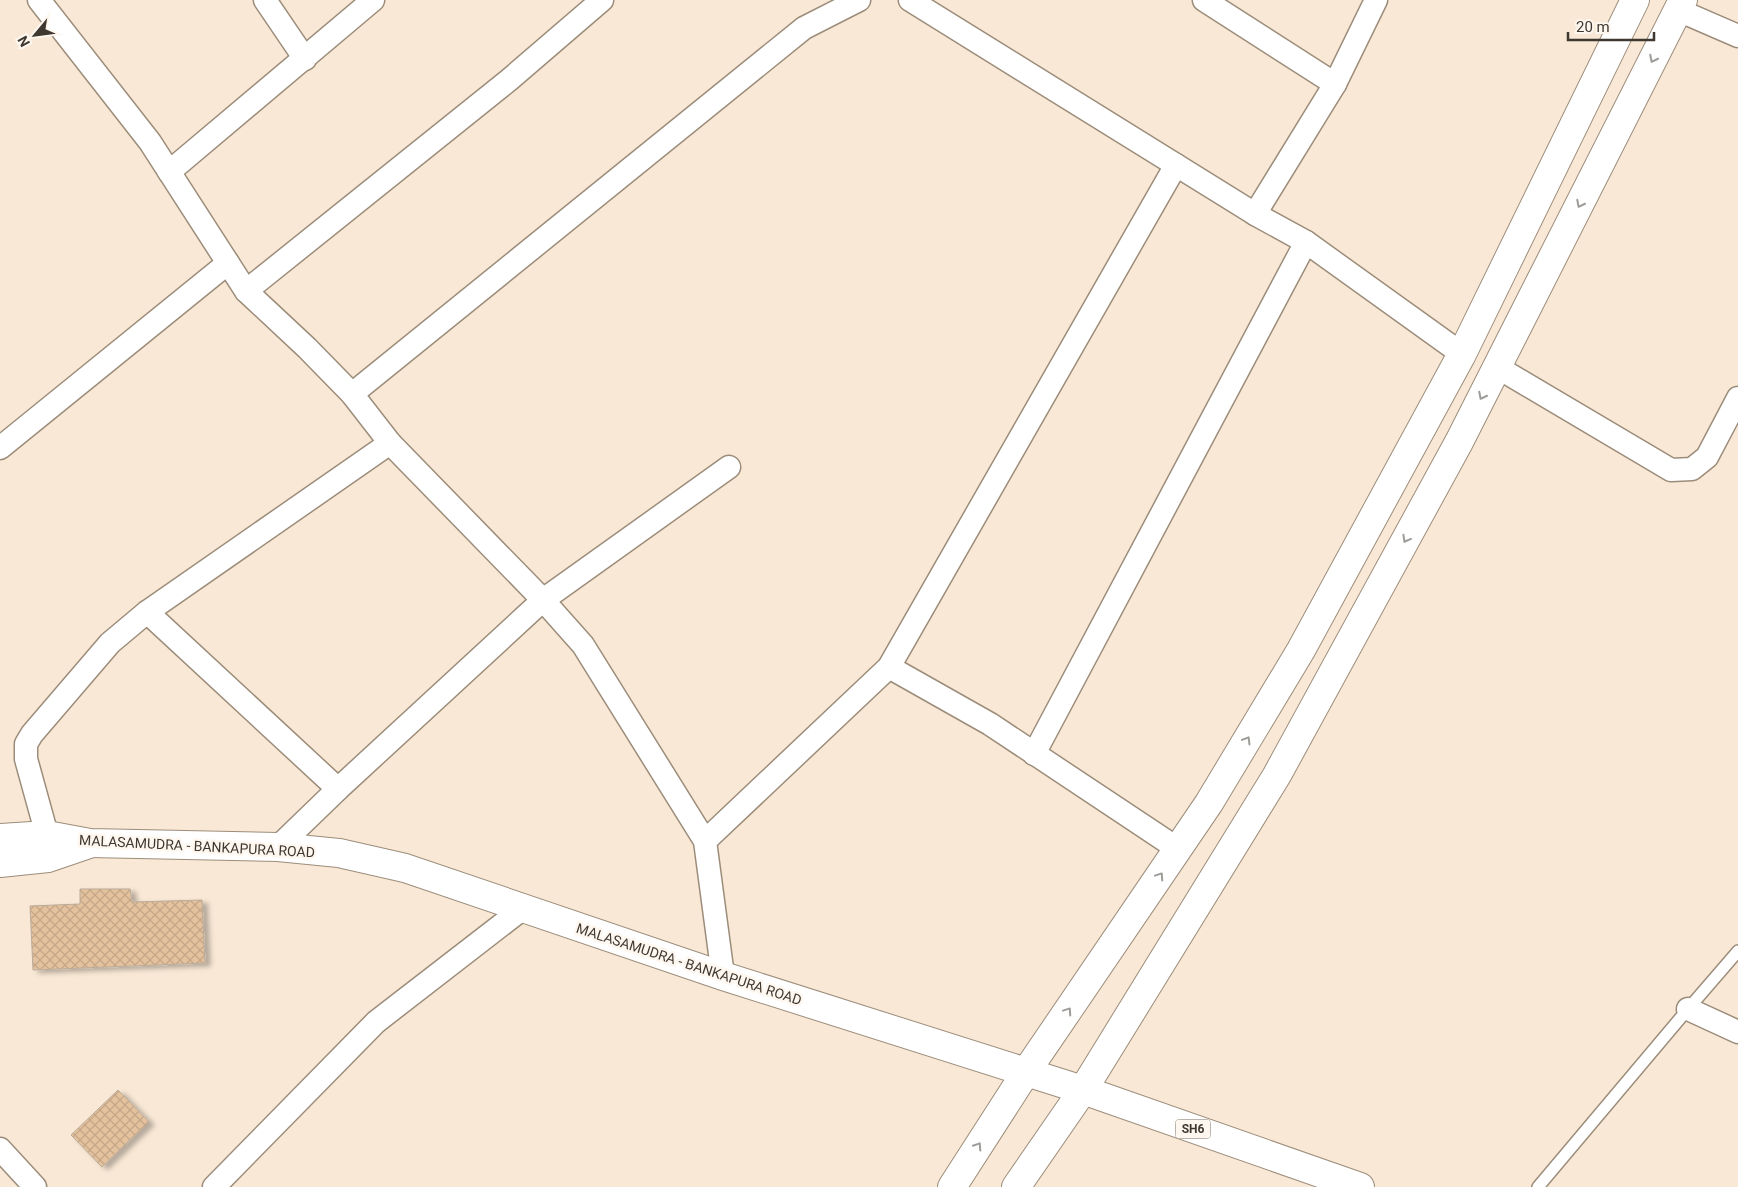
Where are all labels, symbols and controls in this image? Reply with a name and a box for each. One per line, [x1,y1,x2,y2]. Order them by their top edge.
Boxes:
north arrow [10,10,60,60]
scale bar [1568,10,1654,42]
text: 20 m [1576,18,1610,36]
text: N [14,33,33,50]
one-way arrow [1649,54,1659,63]
one-way arrow [1576,199,1586,208]
one-way arrow [1478,391,1488,400]
one-way arrow [1402,534,1412,543]
one-way arrow [1241,736,1251,745]
street label: MALASAMUDRA - BANKAPURA ROAD [79,832,315,860]
one-way arrow [1153,873,1163,882]
street label: MALASAMUDRA - BANKAPURA ROAD [574,920,804,1008]
one-way arrow [1062,1007,1071,1016]
road number: SH6 [1176,1120,1210,1138]
one-way arrow [972,1142,981,1152]

